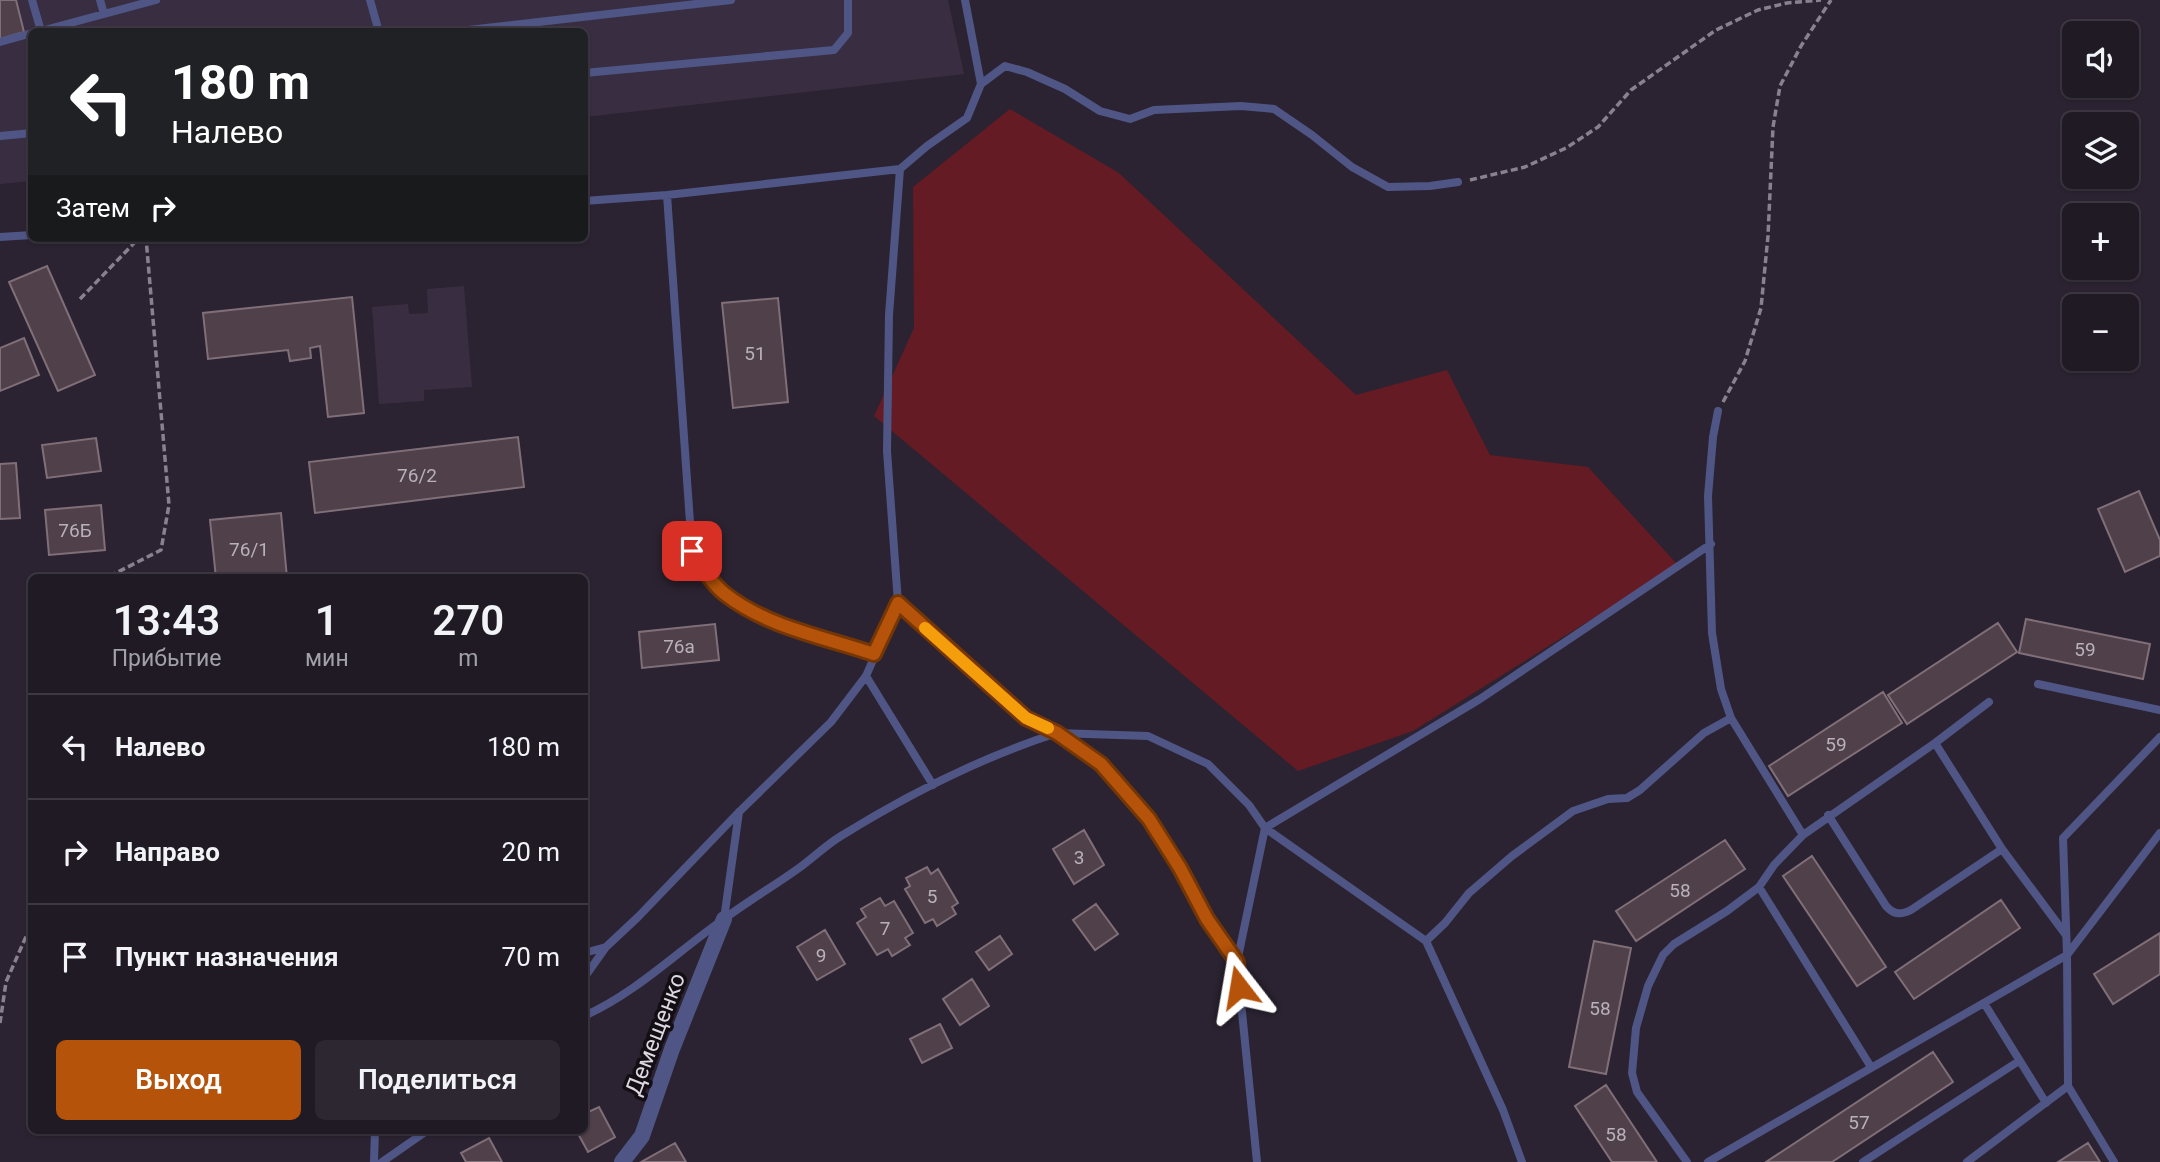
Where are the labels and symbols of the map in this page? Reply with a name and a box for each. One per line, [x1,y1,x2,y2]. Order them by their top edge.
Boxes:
house number: 51 [744,342,766,365]
house number: 76/2 [397,464,437,487]
house number: 76Б [58,519,92,542]
pin [662,521,722,581]
house number: 76/1 [229,538,269,561]
house number: 76а [663,635,695,658]
house number: 59 [2074,638,2096,661]
house number: 59 [1825,733,1847,756]
house number: 3 [1074,846,1084,869]
house number: 58 [1669,879,1691,902]
house number: 5 [927,885,937,908]
house number: 7 [880,917,890,940]
house number: 9 [816,944,826,967]
position arrow [1202,950,1276,1024]
street label: Демещенко [620,969,691,1099]
house number: 58 [1589,997,1611,1020]
house number: 57 [1848,1111,1870,1134]
house number: 58 [1605,1123,1627,1146]

